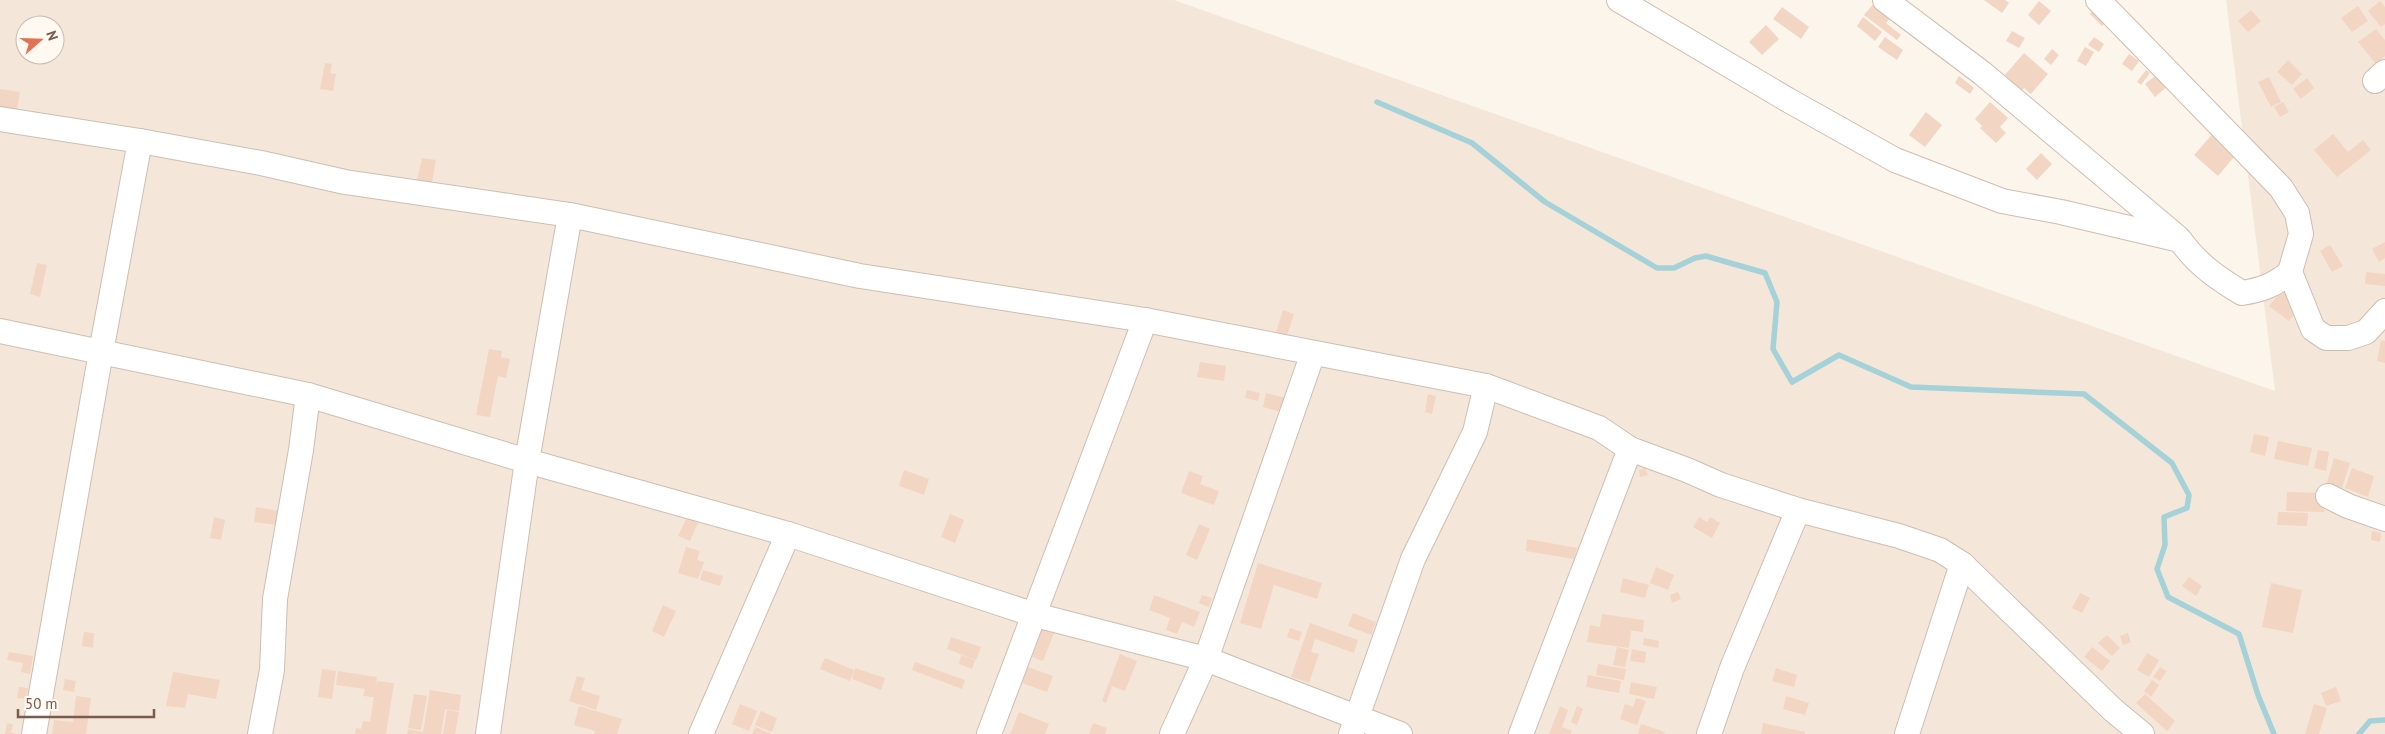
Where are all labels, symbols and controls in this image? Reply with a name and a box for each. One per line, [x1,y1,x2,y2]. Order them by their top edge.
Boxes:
north arrow [15,15,65,65]
text: N [42,28,62,43]
scale bar [18,686,154,718]
text: 50 m [25,694,58,713]

